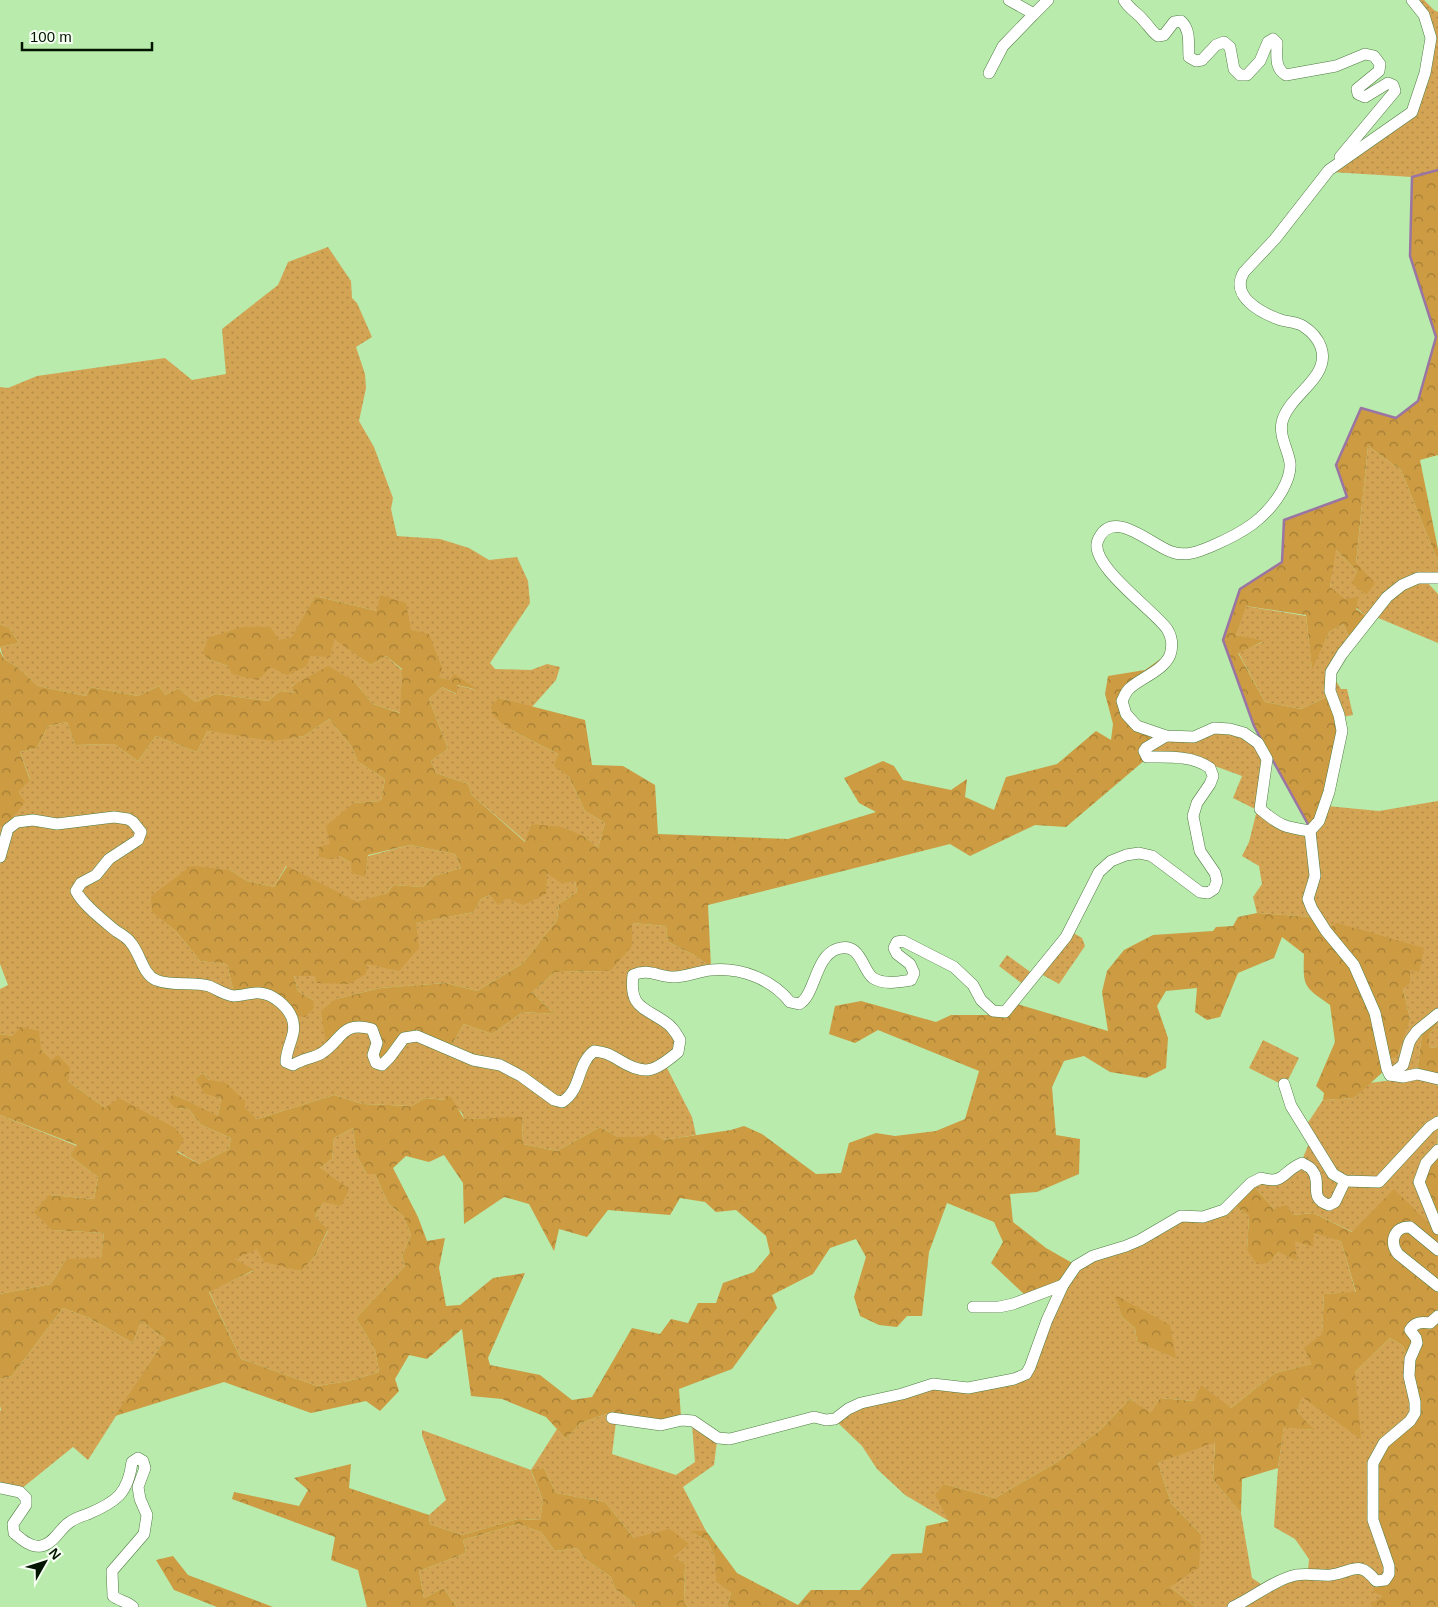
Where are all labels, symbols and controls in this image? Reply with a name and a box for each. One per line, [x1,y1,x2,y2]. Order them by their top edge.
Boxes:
scale bar [22,20,152,52]
text: 100 m [30,28,72,45]
north arrow [20,1537,70,1587]
text: N [46,1545,65,1563]

